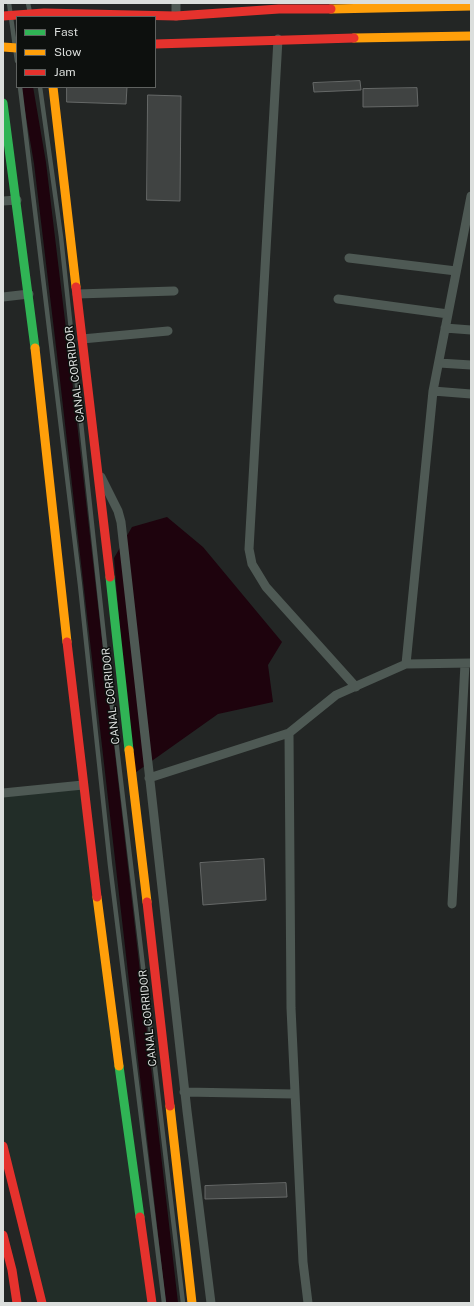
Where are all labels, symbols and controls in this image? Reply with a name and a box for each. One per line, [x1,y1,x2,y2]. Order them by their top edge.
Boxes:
legend [16,16,156,88]
text: Fast [54,25,78,39]
text: Slow [54,45,81,59]
text: Jam [54,65,76,79]
street label: CANAL CORRIDOR [63,325,87,423]
street label: CANAL CORRIDOR [99,647,123,745]
street label: CANAL CORRIDOR [136,969,160,1067]

